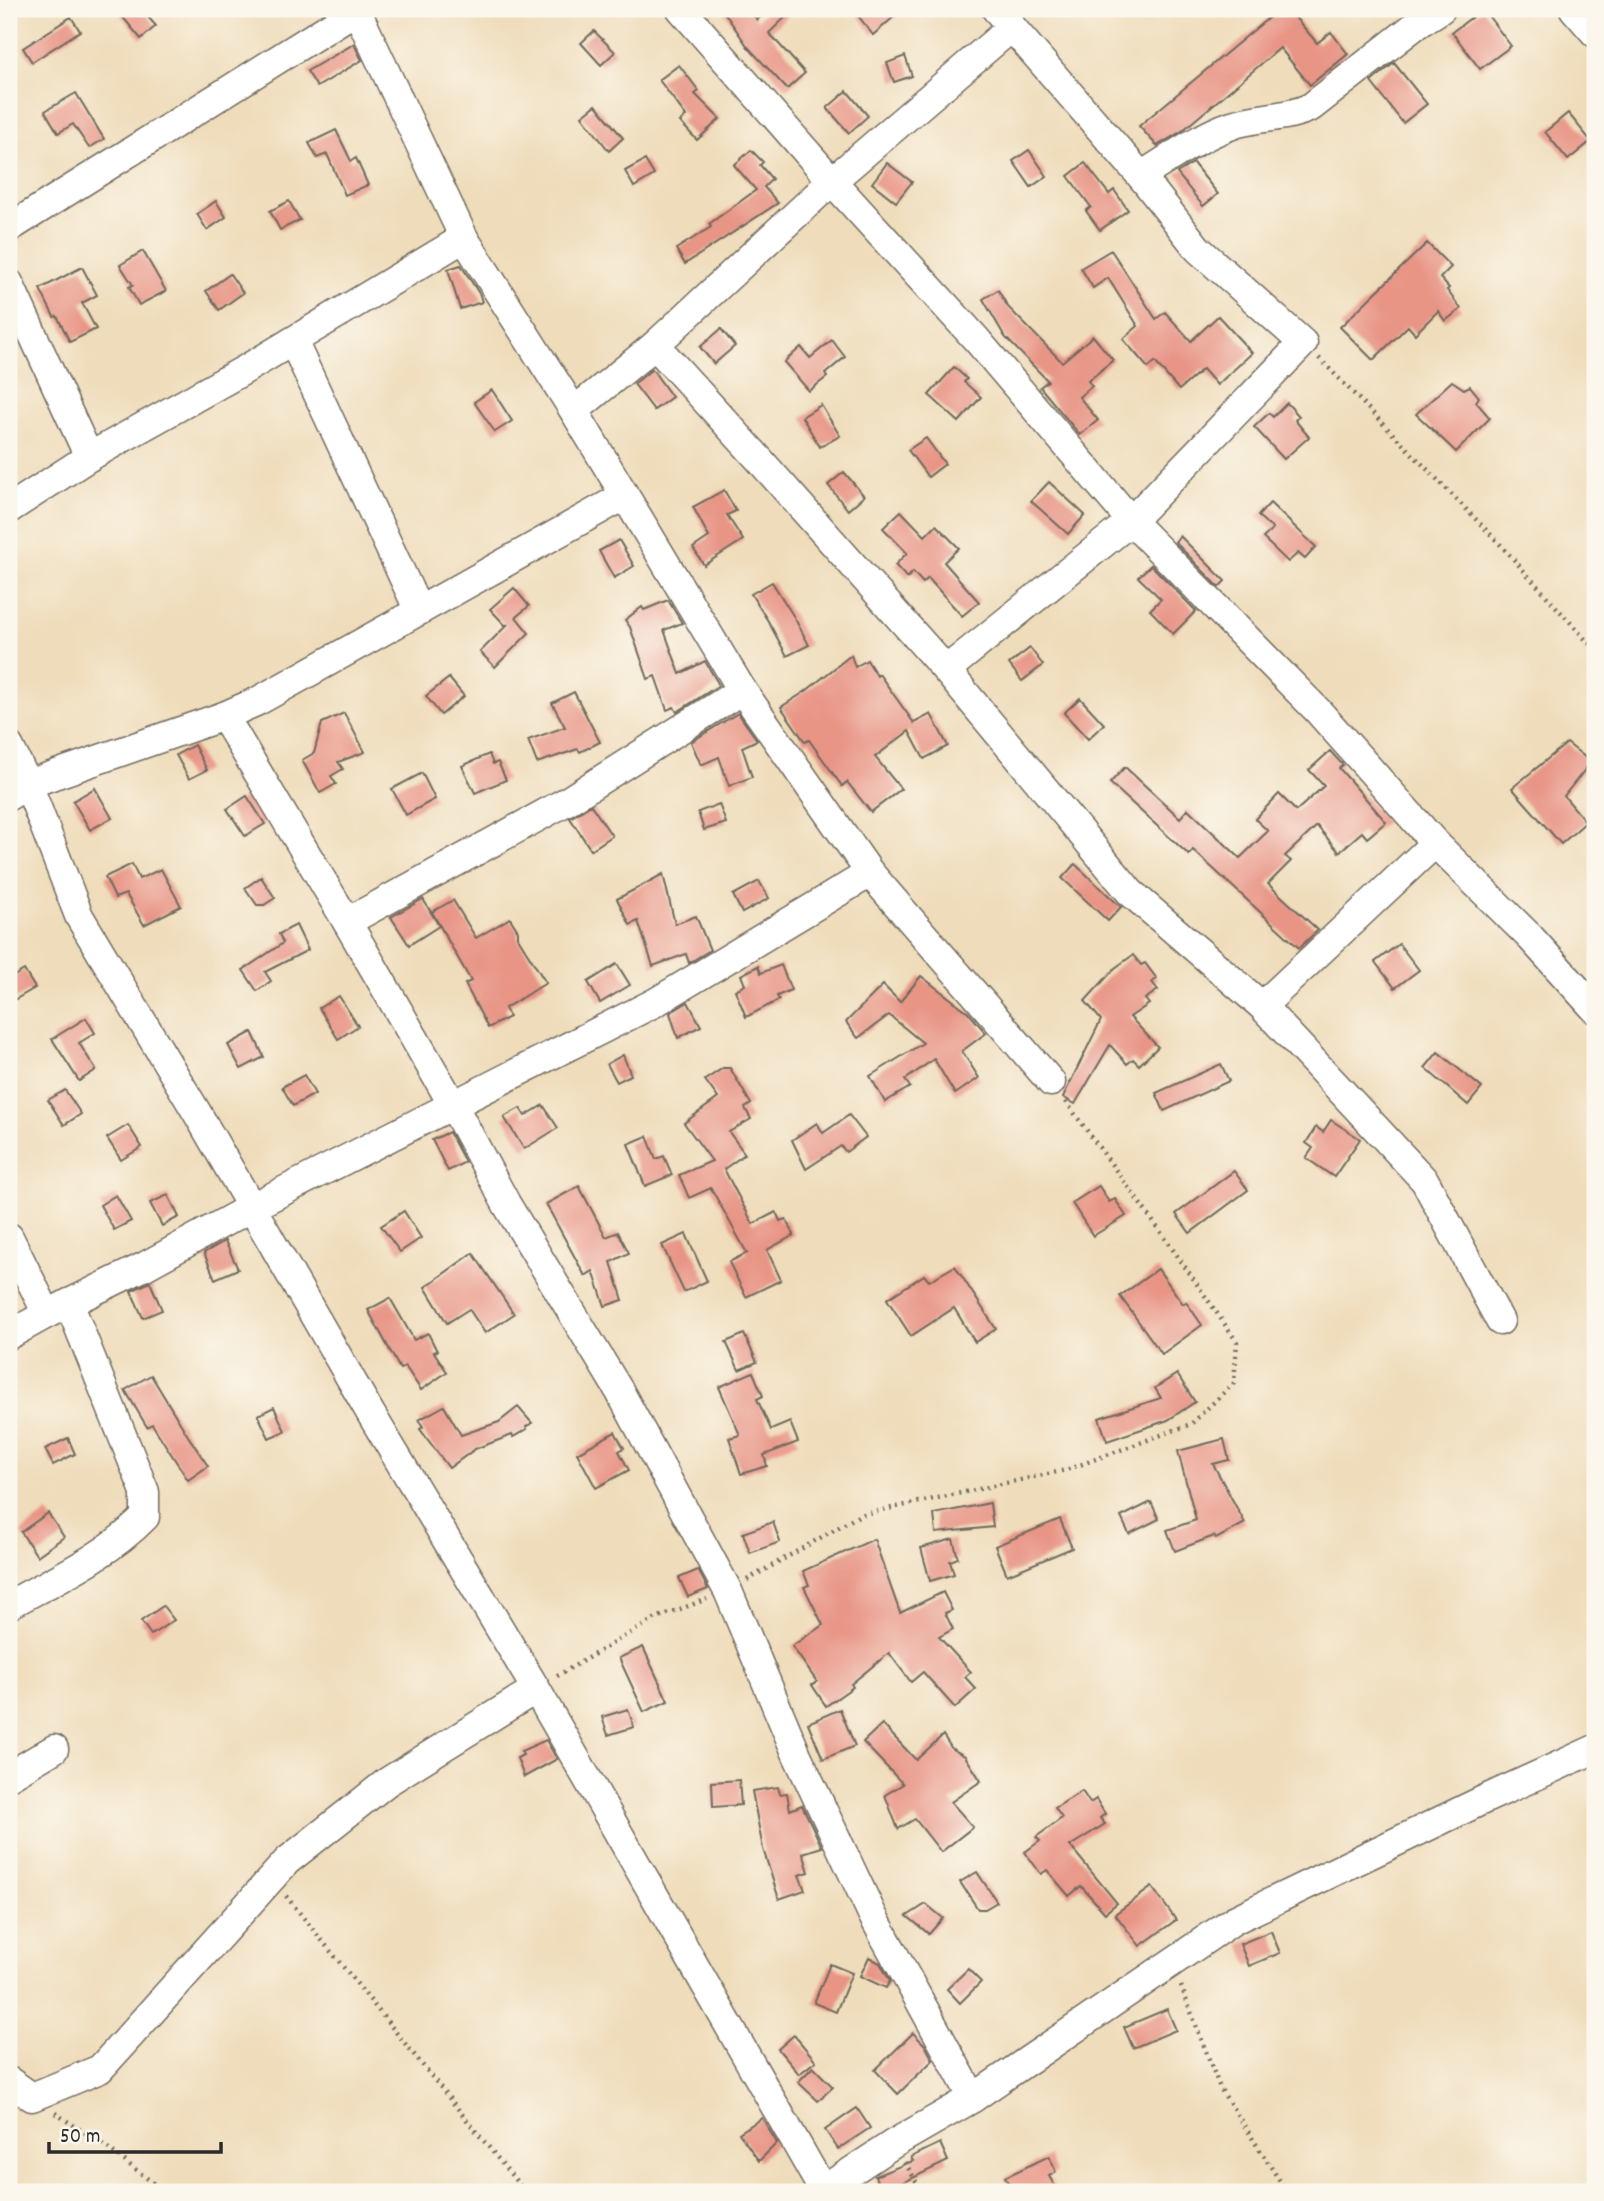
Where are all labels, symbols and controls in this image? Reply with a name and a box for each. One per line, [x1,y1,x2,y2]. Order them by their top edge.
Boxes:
scale bar [49,2110,220,2154]
text: 50 m [60,2123,100,2153]

